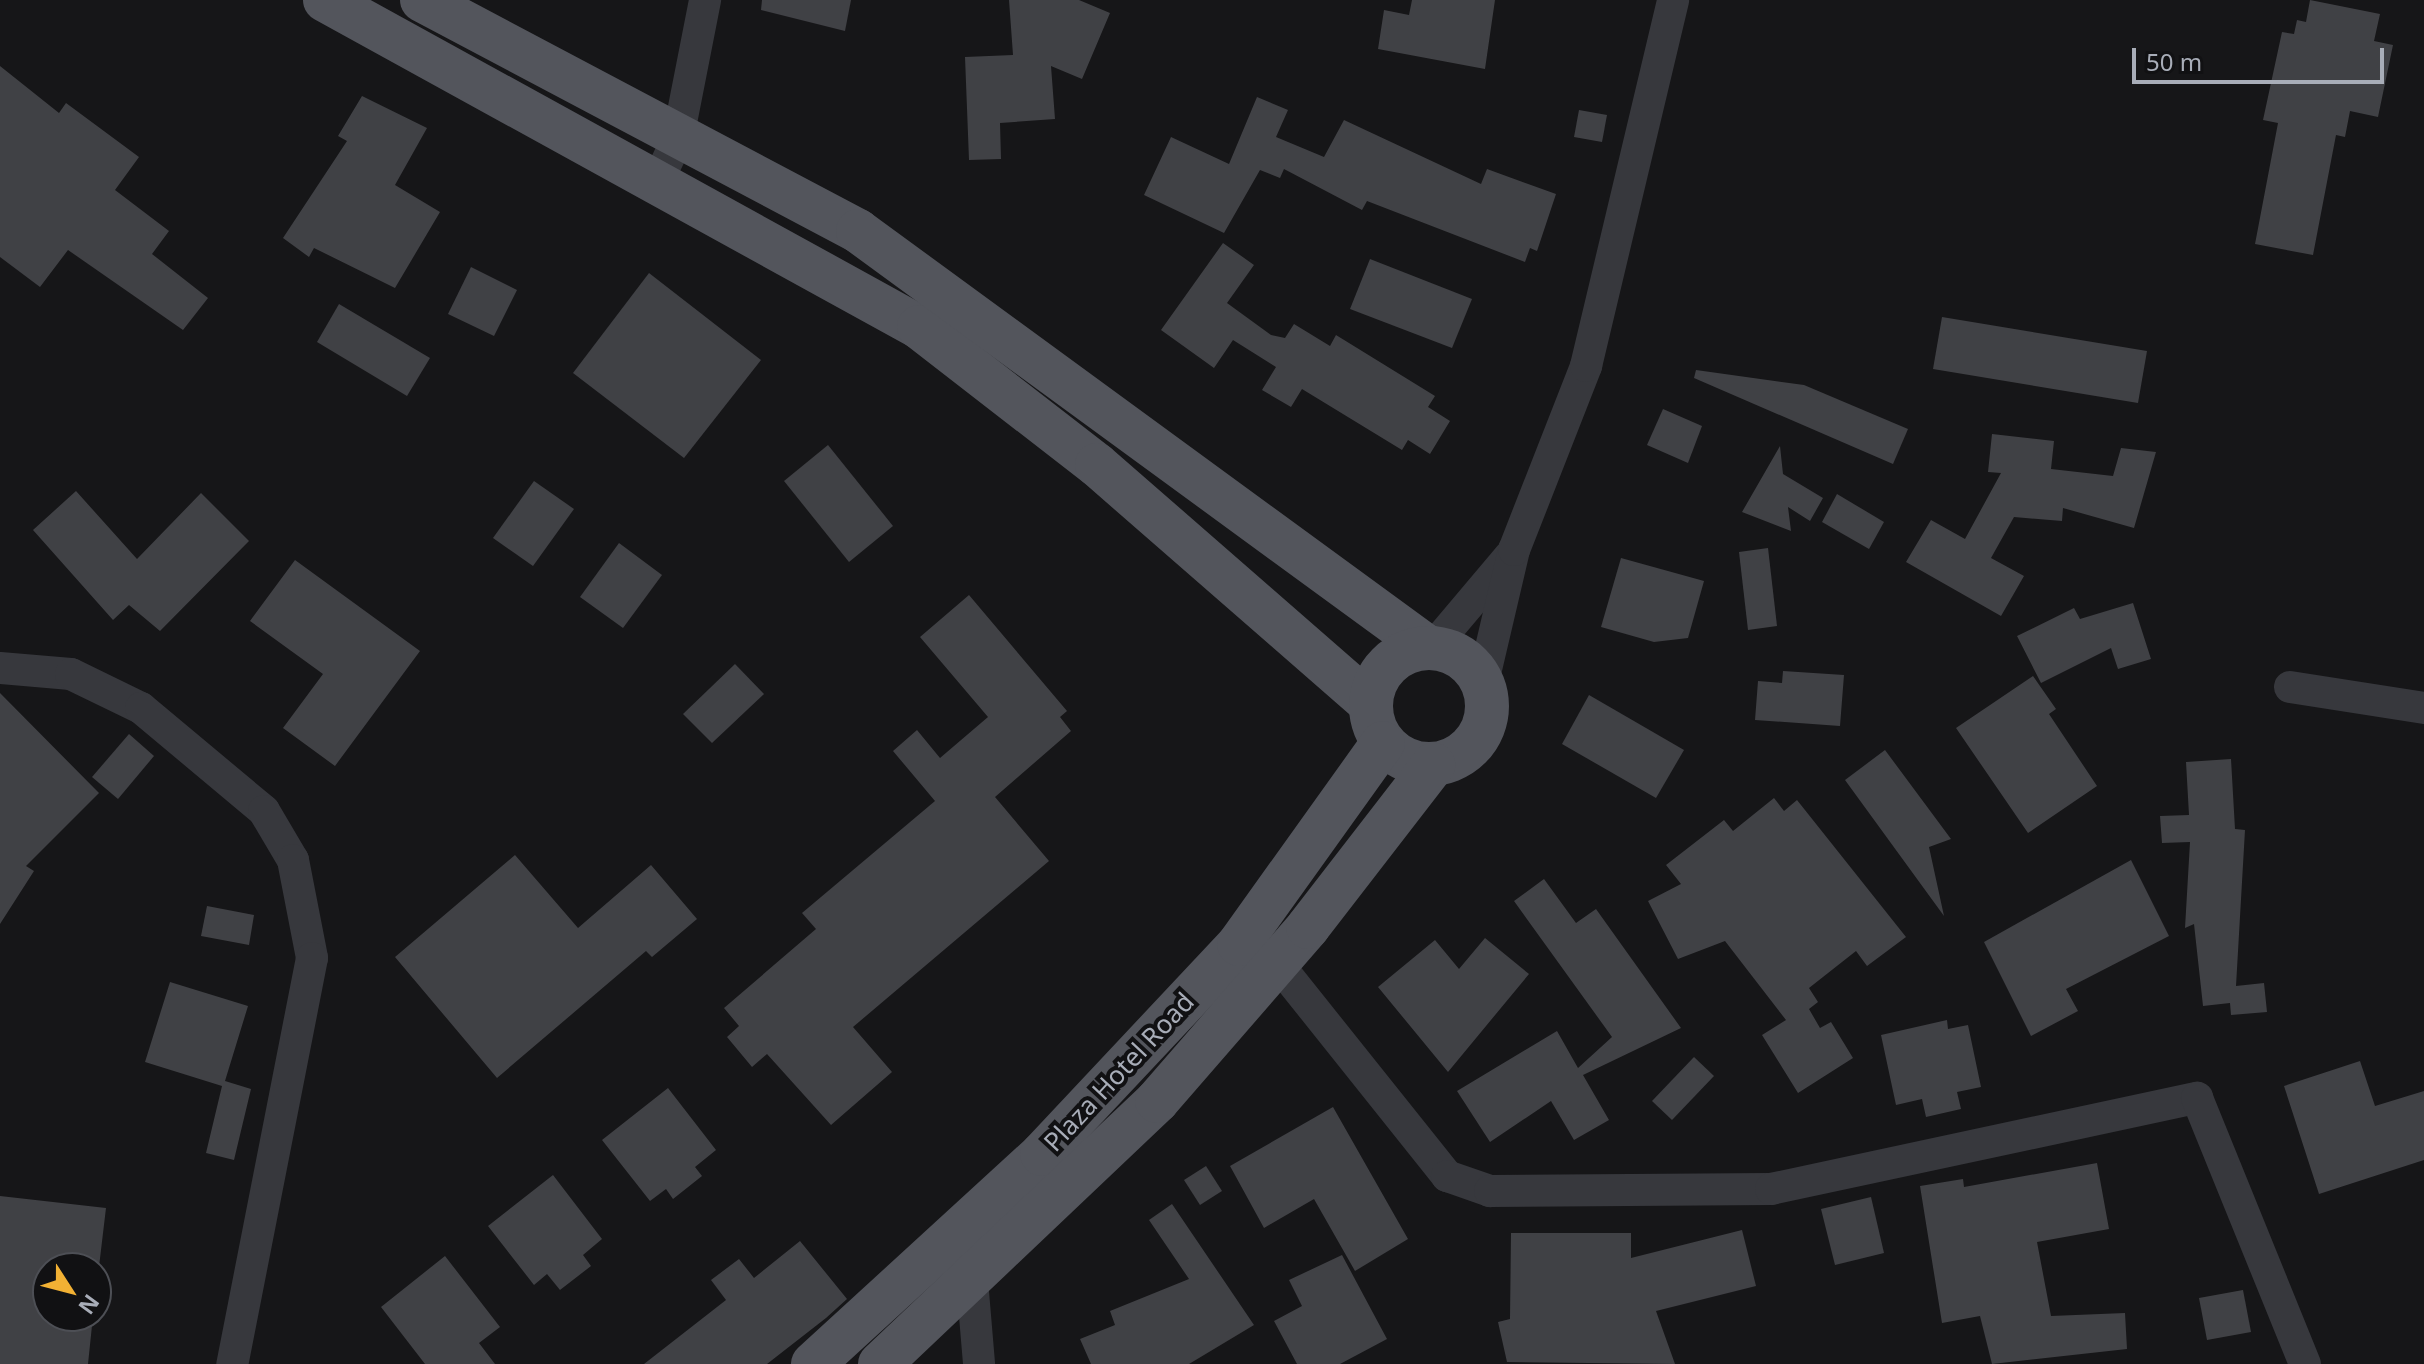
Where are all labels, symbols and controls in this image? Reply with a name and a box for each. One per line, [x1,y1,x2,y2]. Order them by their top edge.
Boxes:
scale bar [2136,32,2388,82]
text: 50 m [2146,45,2202,78]
street label: Plaza Hotel Road [1037,986,1201,1158]
north arrow [32,1252,112,1332]
text: N [72,1289,107,1321]

